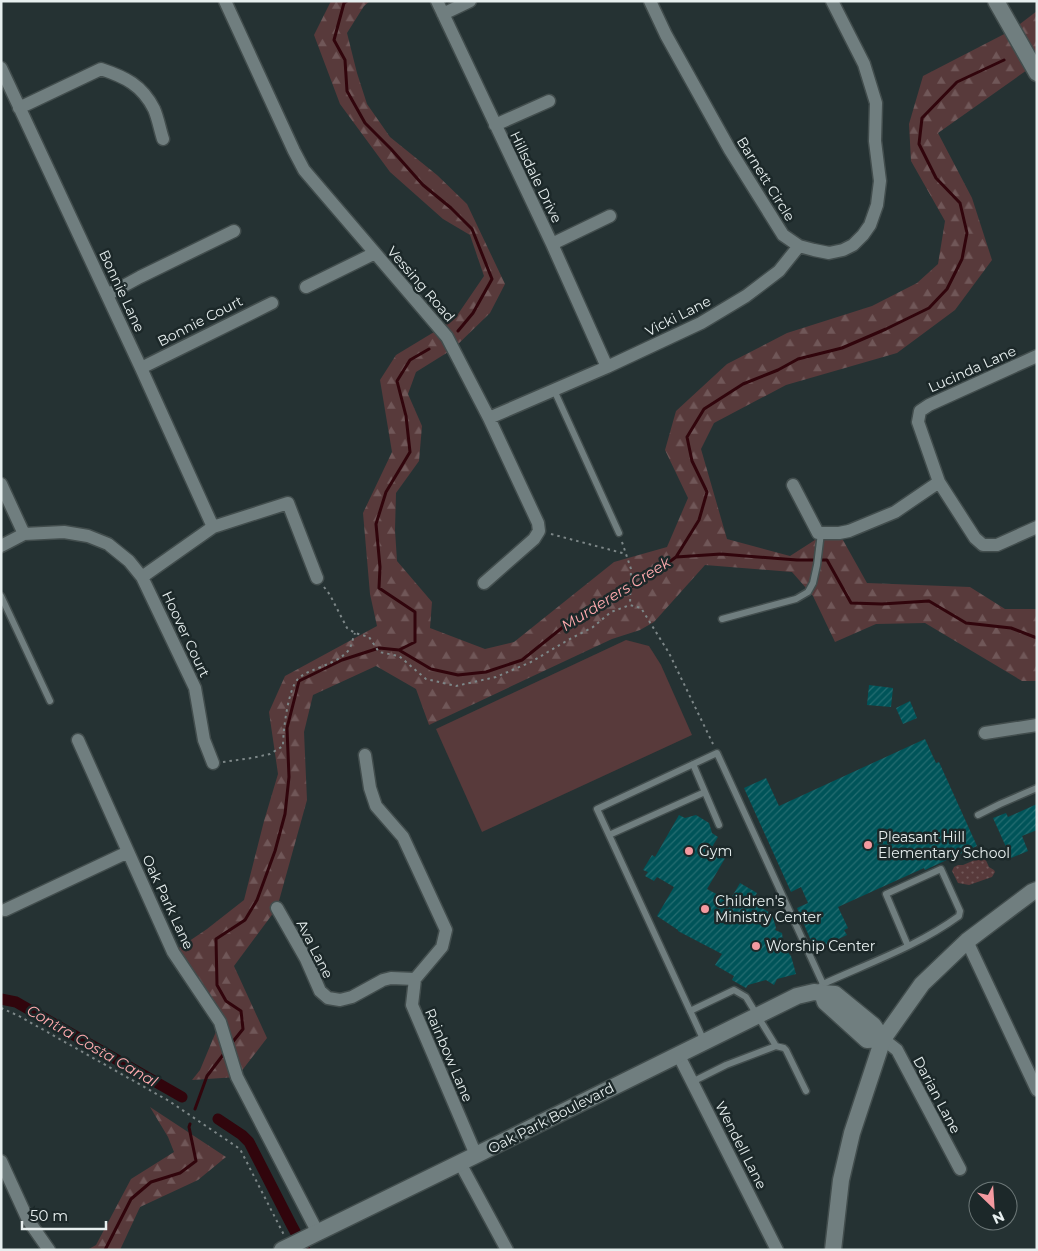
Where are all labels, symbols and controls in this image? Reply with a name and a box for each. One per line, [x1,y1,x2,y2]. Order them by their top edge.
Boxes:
street label: Hillsdale Drive [506,128,566,226]
street label: Barnett Circle [733,133,799,225]
street label: Vessing Road [383,243,459,325]
street label: Bonnie Lane [95,247,149,335]
street label: Bonnie Court [154,292,246,350]
street label: Vicki Lane [642,292,714,340]
street label: Lucinda Lane [925,342,1019,396]
water label: Murderers Creek [558,552,675,635]
street label: Hoover Court [158,588,214,680]
place label: Pleasant Hill Elementary School [878,828,1010,862]
marker: Pleasant Hill Elementary School [862,839,874,851]
place label: Gym [699,842,732,860]
marker: Gym [683,845,695,857]
street label: Oak Park Lane [138,852,198,952]
place label: Children's Ministry Center [715,892,822,926]
marker: Children's Ministry Center [699,903,711,915]
street label: Ava Lane [293,917,337,981]
place label: Worship Center [766,937,876,955]
marker: Worship Center [750,940,762,952]
water label: Contra Costa Canal [23,1000,161,1091]
street label: Rainbow Lane [421,1005,477,1105]
street label: Darian Lane [909,1053,965,1137]
street label: Oak Park Boulevard [485,1078,617,1158]
street label: Wendell Lane [711,1098,771,1192]
north arrow [968,1181,1018,1231]
scale bar [22,1198,106,1230]
text: 50 m [30,1206,68,1225]
text: N [990,1207,1007,1228]

